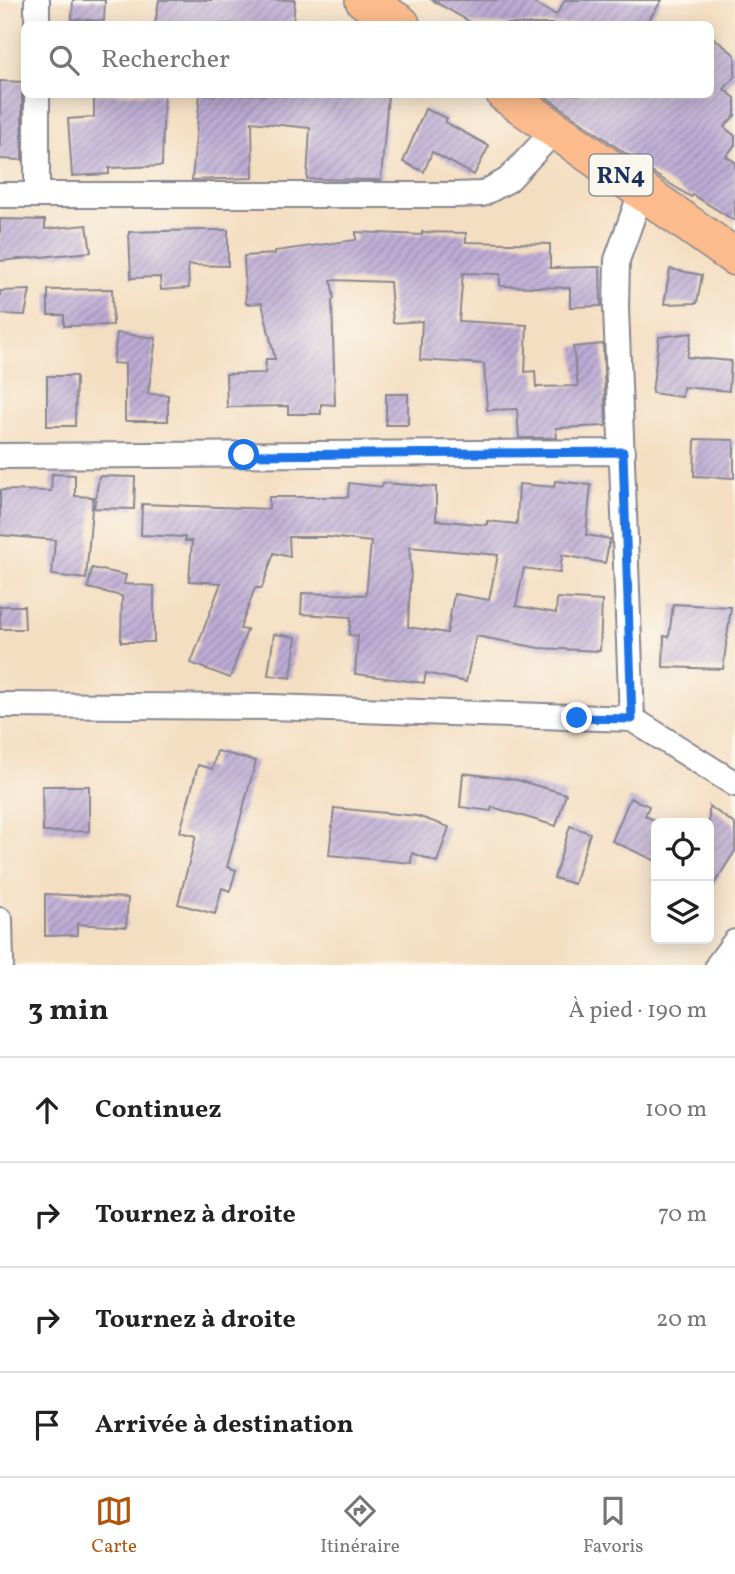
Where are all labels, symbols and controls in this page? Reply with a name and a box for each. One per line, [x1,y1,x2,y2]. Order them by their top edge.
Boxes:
search box [21,21,714,98]
icon: search [45,41,83,79]
text: Rechercher [101,42,230,78]
road number: RN4 [590,154,652,196]
route start [228,439,259,470]
route end [561,702,592,733]
map controls [651,818,714,944]
button: locate [651,818,714,881]
button: layers [651,881,714,944]
text: 3 min [28,990,109,1032]
text: À pied · 190 m [568,995,707,1027]
icon: ahead [28,1091,66,1129]
text: Continuez [95,1092,221,1128]
text: 100 m [645,1094,707,1126]
icon: right [28,1196,66,1234]
text: Tournez à droite [95,1197,296,1233]
text: 70 m [658,1199,707,1231]
icon: right [28,1301,66,1339]
text: Tournez à droite [95,1302,296,1338]
text: 20 m [656,1304,707,1336]
icon: arrive [28,1406,66,1444]
text: Arrivée à destination [95,1407,354,1443]
tab: Carte [92,1492,137,1560]
tab: Itinéraire [320,1492,400,1560]
tab: Favoris [583,1492,643,1560]

